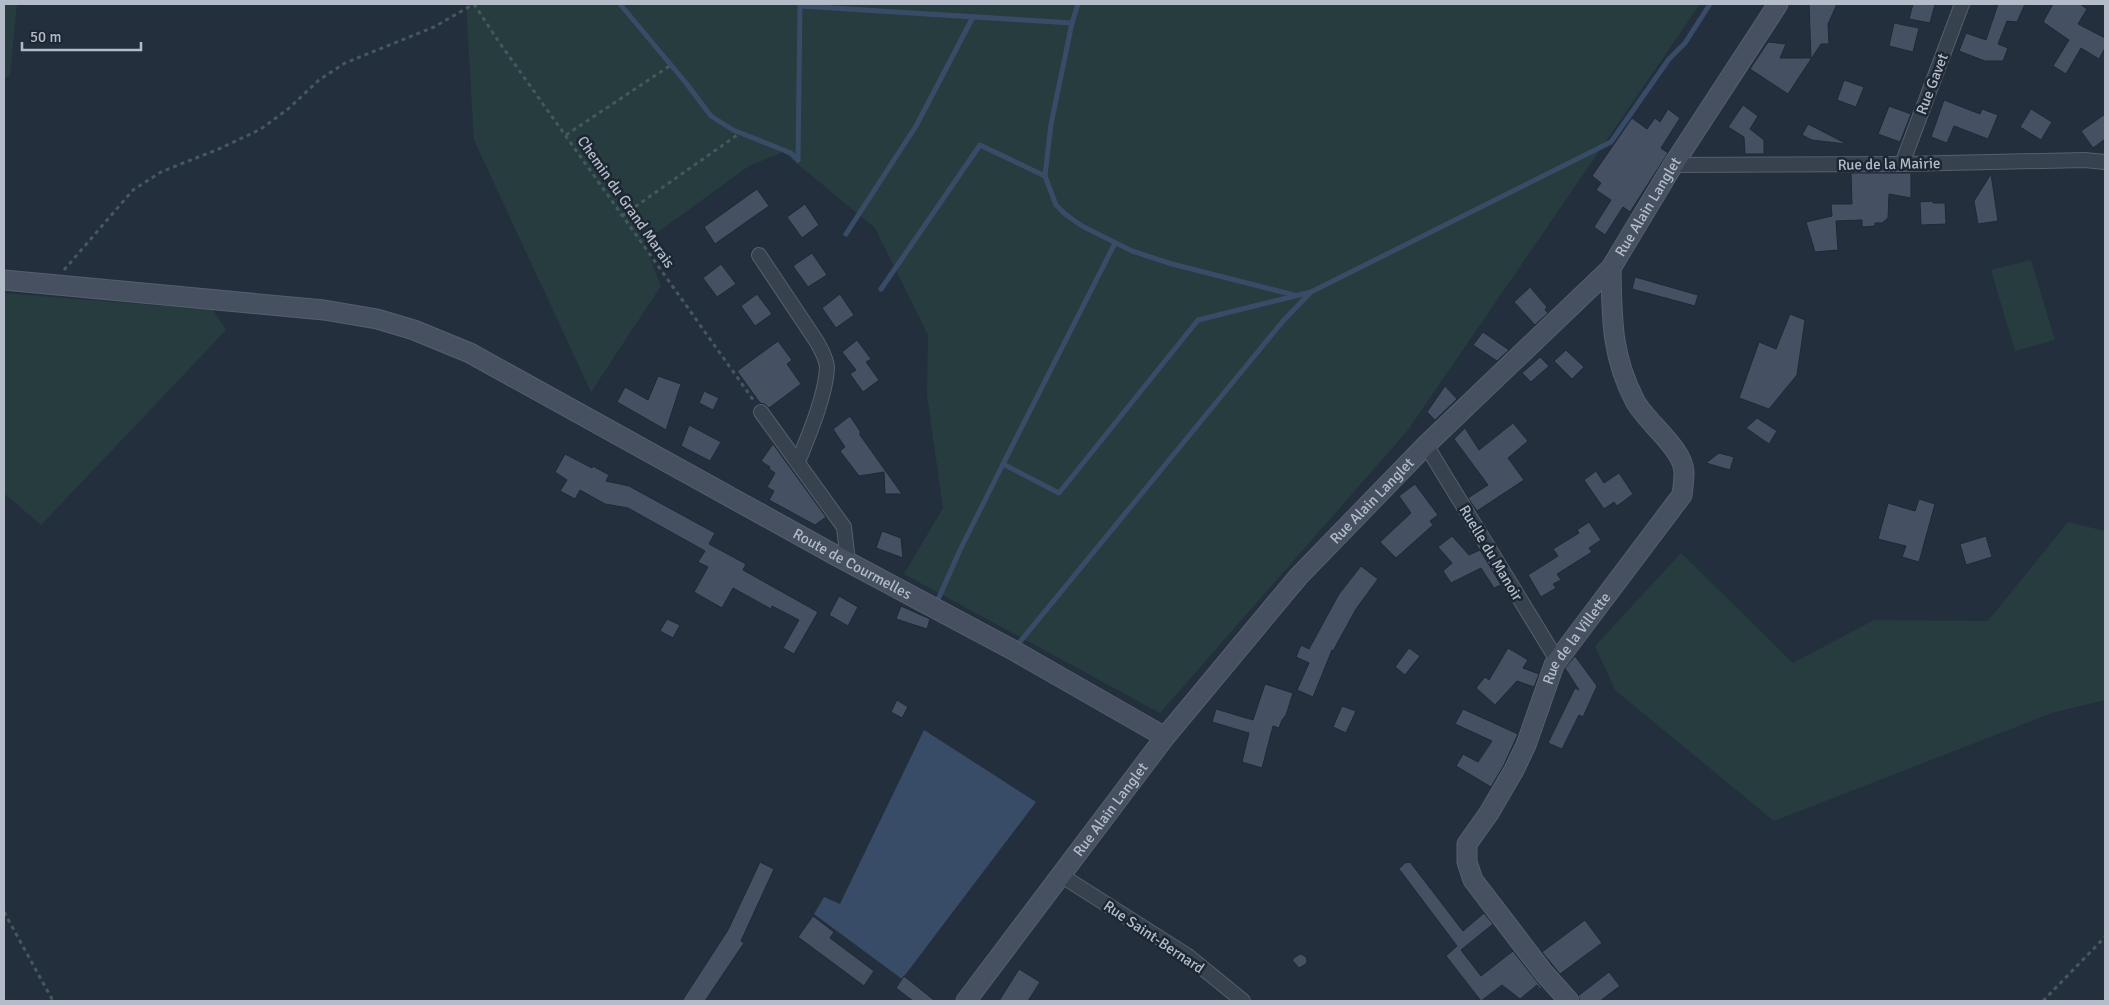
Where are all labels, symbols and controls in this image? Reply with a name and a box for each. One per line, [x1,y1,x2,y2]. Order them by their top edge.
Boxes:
scale bar [22,20,141,52]
text: 50 m [30,28,61,46]
street label: Rue Gavet [1912,51,1952,117]
street label: Chemin du Grand Marais [574,132,679,272]
street label: Rue Alain Langlet [1611,154,1685,260]
street label: Rue de la Mairie [1837,154,1941,174]
street label: Rue Alain Langlet [1326,454,1418,547]
street label: Ruelle du Manoir [1455,502,1527,605]
street label: Route de Courmelles [790,525,915,603]
street label: Rue de la Villette [1539,589,1614,687]
street label: Rue Alain Langlet [1069,759,1152,860]
street label: Rue Saint-Bernard [1100,897,1208,977]

